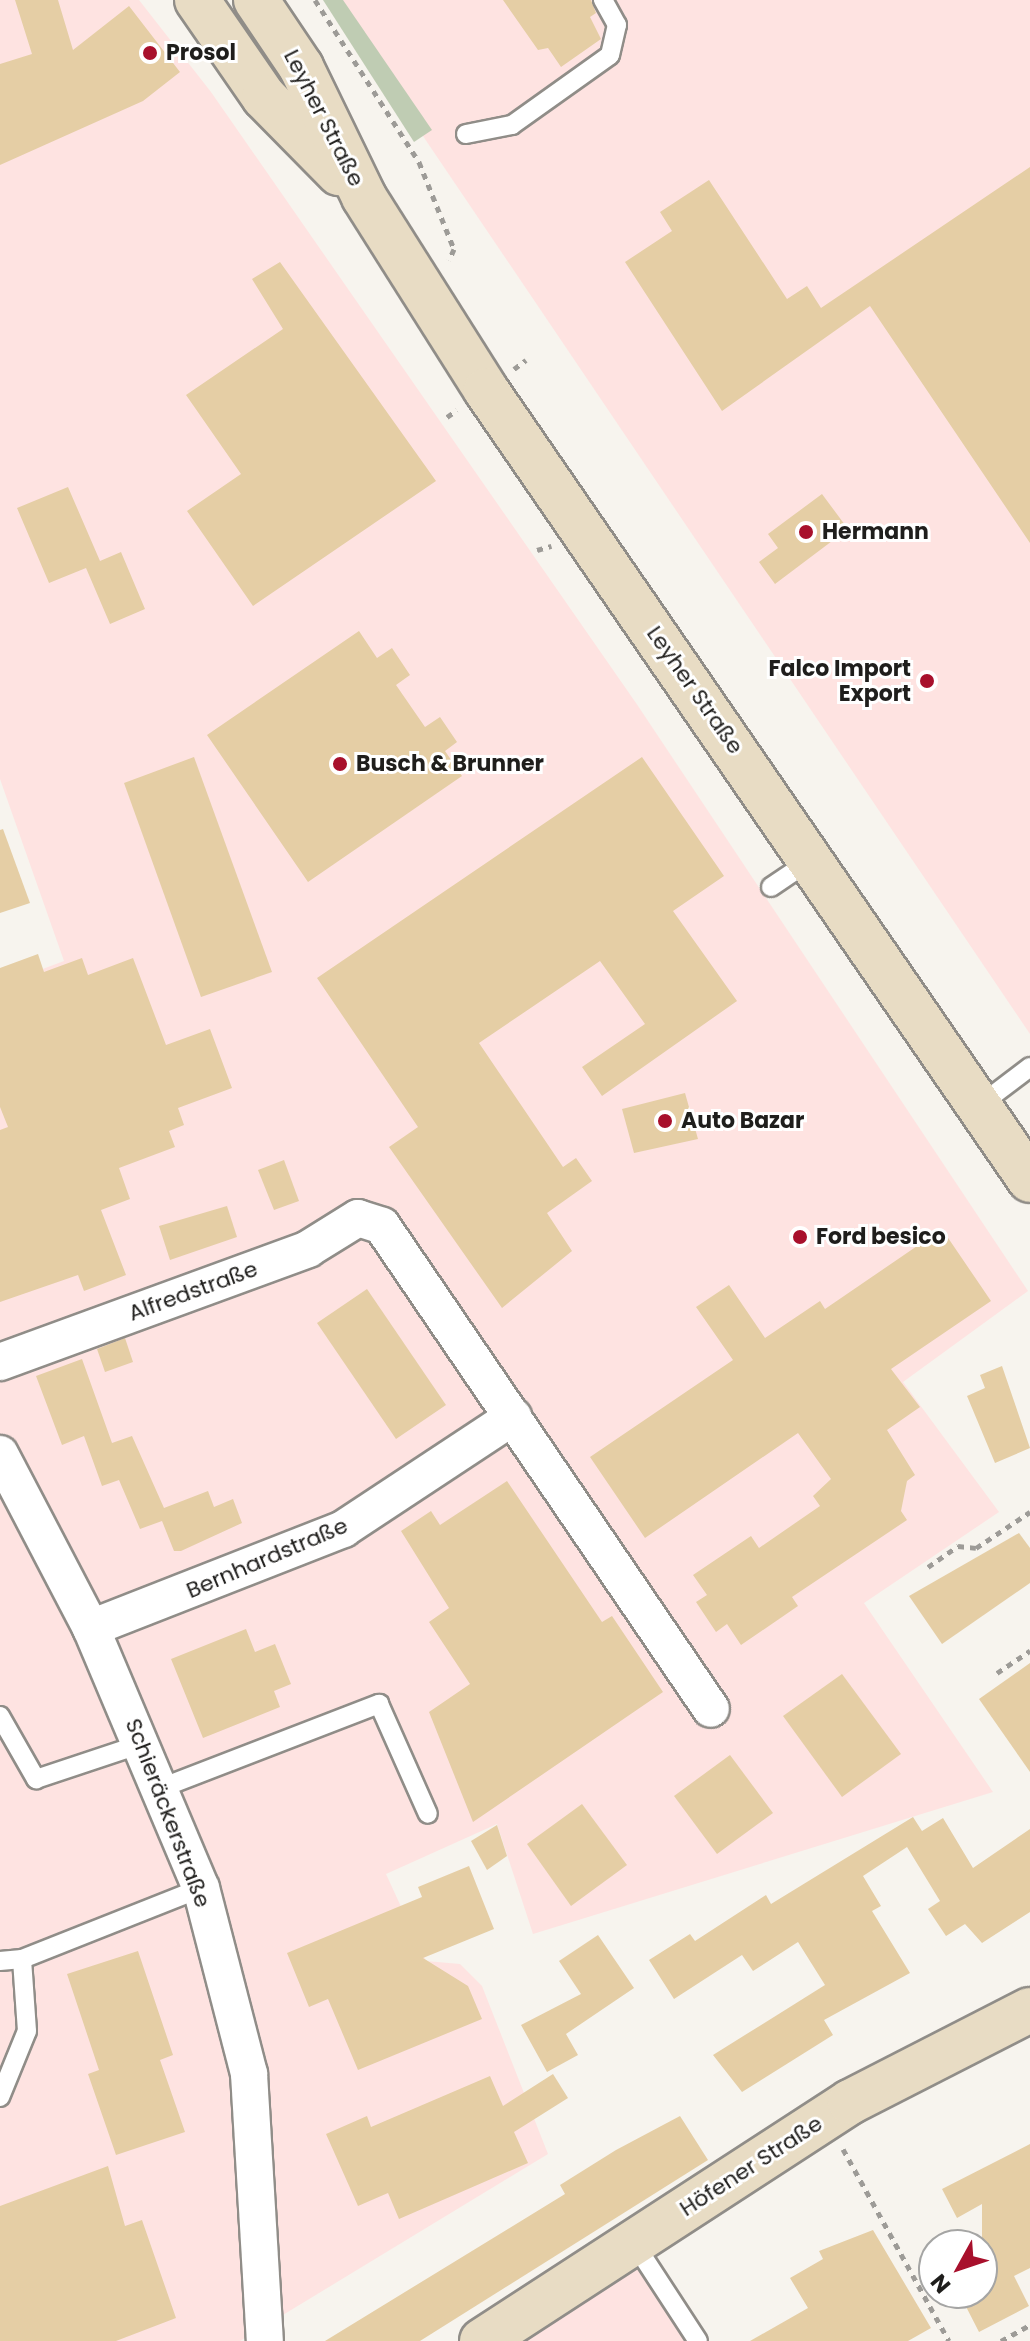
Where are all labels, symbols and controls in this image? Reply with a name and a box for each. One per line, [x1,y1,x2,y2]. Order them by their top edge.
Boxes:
place label: Prosol [166,40,236,66]
marker: Prosol [141,44,159,62]
street label: Leyher Straße [278,45,370,191]
place label: Hermann [822,519,929,545]
marker: Hermann [797,523,815,541]
street label: Leyher Straße [641,621,749,759]
place label: Falco Import Export [768,655,911,706]
marker: Falco Import Export [918,672,936,690]
place label: Busch & Brunner [356,751,544,777]
marker: Busch & Brunner [331,755,349,773]
place label: Auto Bazar [681,1108,804,1134]
marker: Auto Bazar [656,1112,674,1130]
place label: Ford besico [816,1224,946,1250]
marker: Ford besico [791,1228,809,1246]
street label: Alfredstraße [125,1255,261,1327]
street label: Bernhardstraße [182,1512,352,1604]
street label: Schieräckerstraße [120,1715,216,1911]
street label: Höfener Straße [675,2110,827,2222]
north arrow [918,2229,998,2309]
text: N [924,2267,958,2300]

